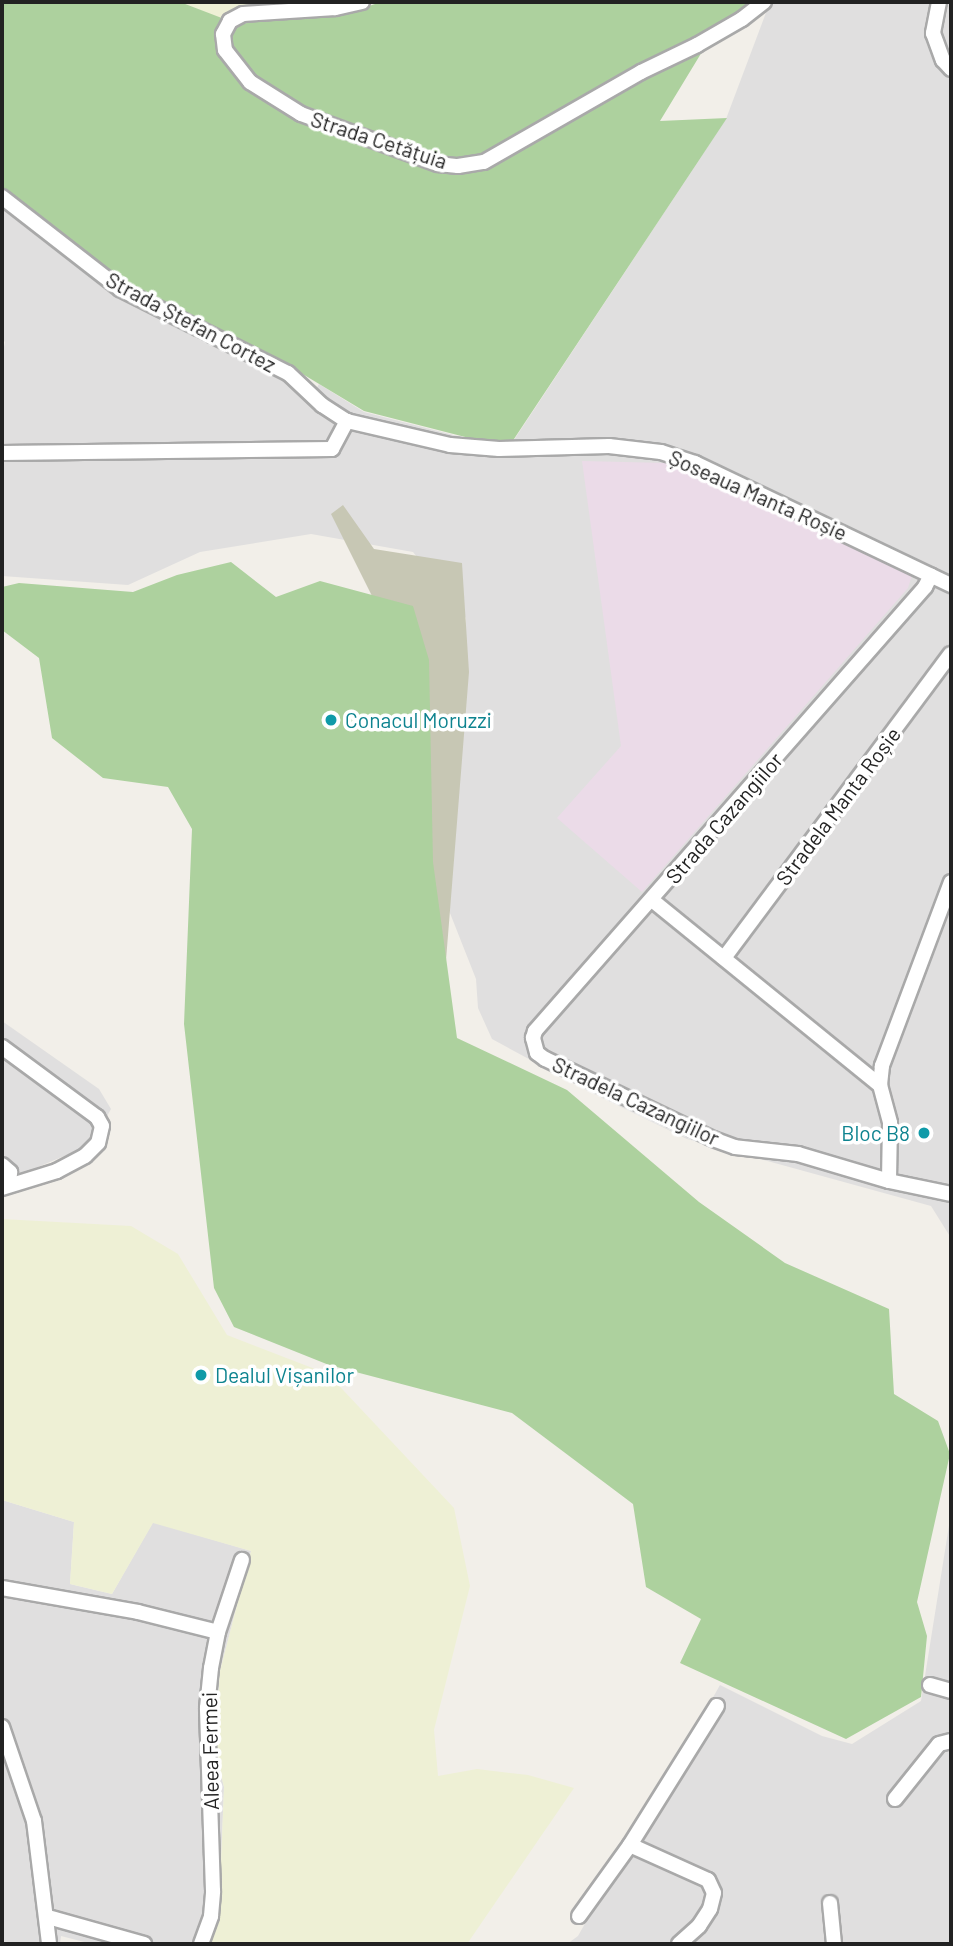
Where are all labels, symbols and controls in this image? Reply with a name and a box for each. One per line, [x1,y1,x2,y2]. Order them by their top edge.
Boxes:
street label: Strada Cetățuia [308,106,450,174]
street label: Strada Ștefan Cortez [102,267,280,377]
street label: Șoseaua Manta Roșie [665,444,851,546]
place label: Conacul Moruzzi [345,707,492,733]
marker: Conacul Moruzzi [323,712,339,728]
street label: Stradela Manta Roșie [770,722,906,890]
street label: Strada Cazangiilor [660,747,788,889]
street label: Stradela Cazangiilor [549,1051,723,1151]
place label: Bloc B8 [841,1120,910,1146]
marker: Bloc B8 [916,1125,932,1141]
place label: Dealul Vișanilor [215,1362,354,1388]
marker: Dealul Vișanilor [193,1367,209,1383]
street label: Aleea Fermei [196,1692,224,1810]

